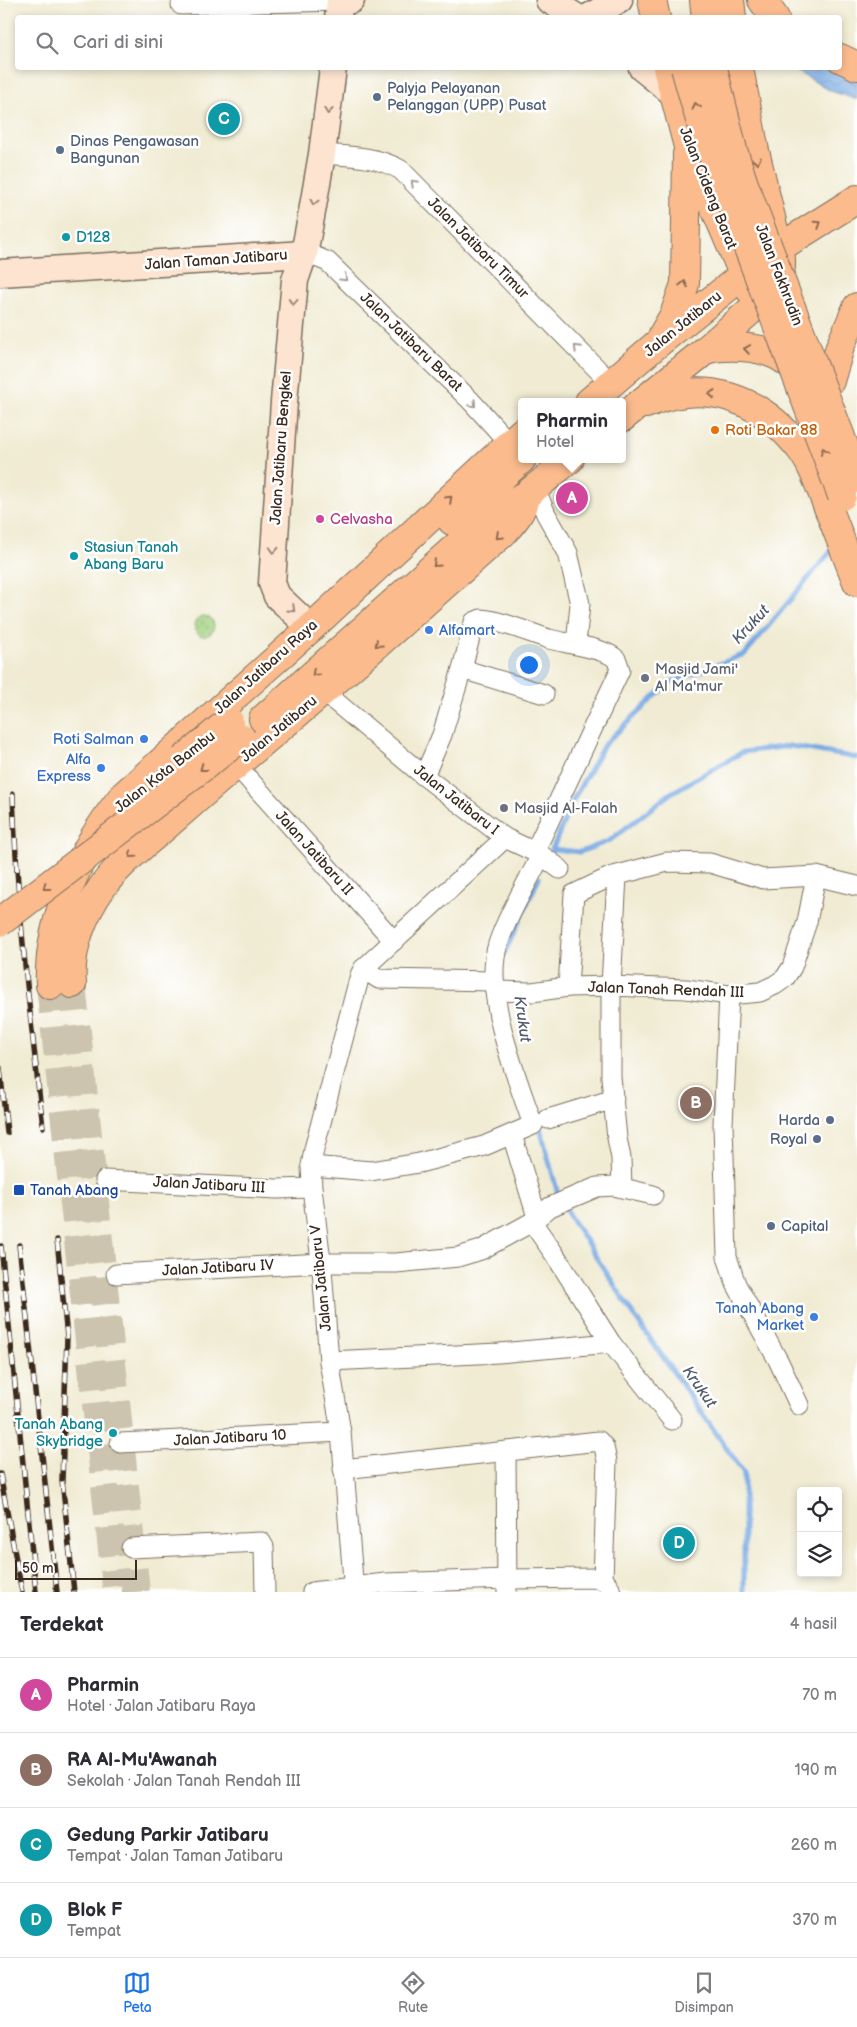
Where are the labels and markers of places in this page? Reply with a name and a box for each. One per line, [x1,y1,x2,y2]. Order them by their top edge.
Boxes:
place label: Palyja Pelayanan Pelanggan (UPP) Pusat [387,79,547,115]
marker: Palyja Pelayanan Pelanggan (UPP) Pusat [371,91,383,103]
pin: C [208,100,240,138]
place label: Dinas Pengawasan Bangunan [70,132,199,168]
marker: Dinas Pengawasan Bangunan [54,144,66,156]
place label: D128 [76,228,111,247]
marker: D128 [60,231,72,243]
place label: Roti Bakar 88 [725,421,818,440]
marker: Roti Bakar 88 [709,424,721,436]
pin: A [556,479,588,517]
place label: Celvasha [330,510,393,529]
marker: Celvasha [314,513,326,525]
place label: Stasiun Tanah Abang Baru [84,538,178,574]
marker: Stasiun Tanah Abang Baru [68,550,80,562]
place label: Alfamart [439,621,496,640]
marker: Alfamart [423,624,435,636]
place label: Masjid Jami' Al Ma'mur [655,660,738,696]
marker: Masjid Jami' Al Ma'mur [639,672,651,684]
place label: Roti Salman [53,730,134,749]
marker: Roti Salman [138,733,150,745]
place label: Alfa Express [37,750,92,786]
marker: Alfa Express [95,762,107,774]
place label: Masjid Al-Falah [514,799,618,818]
marker: Masjid Al-Falah [498,802,510,814]
pin: B [680,1084,712,1122]
place label: Harda [778,1111,820,1130]
marker: Harda [824,1114,836,1126]
place label: Royal [770,1130,807,1149]
marker: Royal [811,1133,823,1145]
place label: Tanah Abang [30,1181,118,1200]
marker: Tanah Abang [12,1183,26,1197]
place label: Capital [781,1217,828,1236]
marker: Capital [765,1220,777,1232]
place label: Tanah Abang Market [716,1299,804,1335]
marker: Tanah Abang Market [808,1311,820,1323]
place label: Tanah Abang Skybridge [15,1415,103,1451]
marker: Tanah Abang Skybridge [107,1427,119,1439]
pin: D [663,1524,695,1562]

